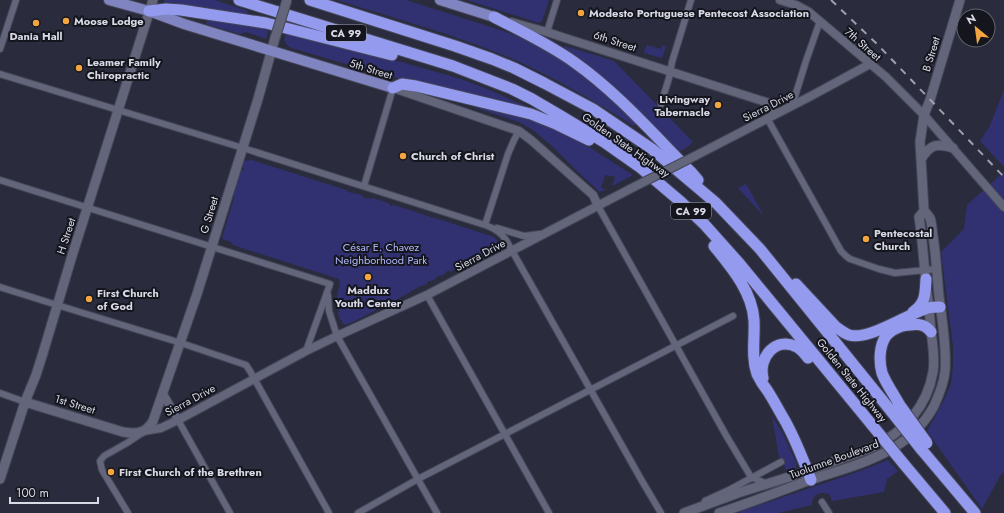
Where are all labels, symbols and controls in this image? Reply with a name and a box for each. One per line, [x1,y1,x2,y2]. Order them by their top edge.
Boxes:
place label: Modesto Portuguese Pentecost Association [589,5,809,21]
marker: Modesto Portuguese Pentecost Association [576,8,586,18]
north arrow [956,8,996,48]
text: N [963,10,979,28]
place label: Moose Lodge [74,13,144,29]
marker: Moose Lodge [61,16,71,26]
marker: Dania Hall [31,18,41,28]
street label: 7th Street [841,24,885,65]
road number: CA 99 [326,25,366,41]
street label: 6th Street [591,27,639,56]
place label: Dania Hall [9,28,63,44]
street label: B Street [918,34,944,73]
place label: Leamer Family Chiropractic [87,54,161,83]
street label: 5th Street [348,55,395,83]
marker: Leamer Family Chiropractic [74,63,84,73]
street label: Sierra Drive [740,86,796,126]
place label: Livingway Tabernacle [654,91,710,120]
marker: Livingway Tabernacle [713,100,723,110]
street label: Golden State Highway [579,109,673,181]
place label: Church of Christ [411,148,495,164]
marker: Church of Christ [398,151,408,161]
street label: G Street [196,194,222,236]
road number: CA 99 [671,203,711,219]
street label: H Street [53,215,79,256]
place label: Pentecostal Church [874,225,932,254]
marker: Pentecostal Church [861,234,871,244]
street label: Sierra Drive [452,235,508,275]
park label: César E. Chavez Neighborhood Park [335,239,427,268]
marker: Maddux Youth Center [363,272,373,282]
place label: Maddux Youth Center [334,282,402,311]
place label: First Church of God [97,285,159,314]
marker: First Church of God [84,294,94,304]
street label: Golden State Highway [813,335,891,426]
street label: Sierra Drive [162,380,218,420]
street label: 1st Street [53,390,98,418]
street label: Tuolumne Boulevard [787,435,881,483]
place label: First Church of the Brethren [119,464,262,480]
marker: First Church of the Brethren [106,467,116,477]
scale bar [10,479,98,505]
text: 100 m [16,484,49,502]

